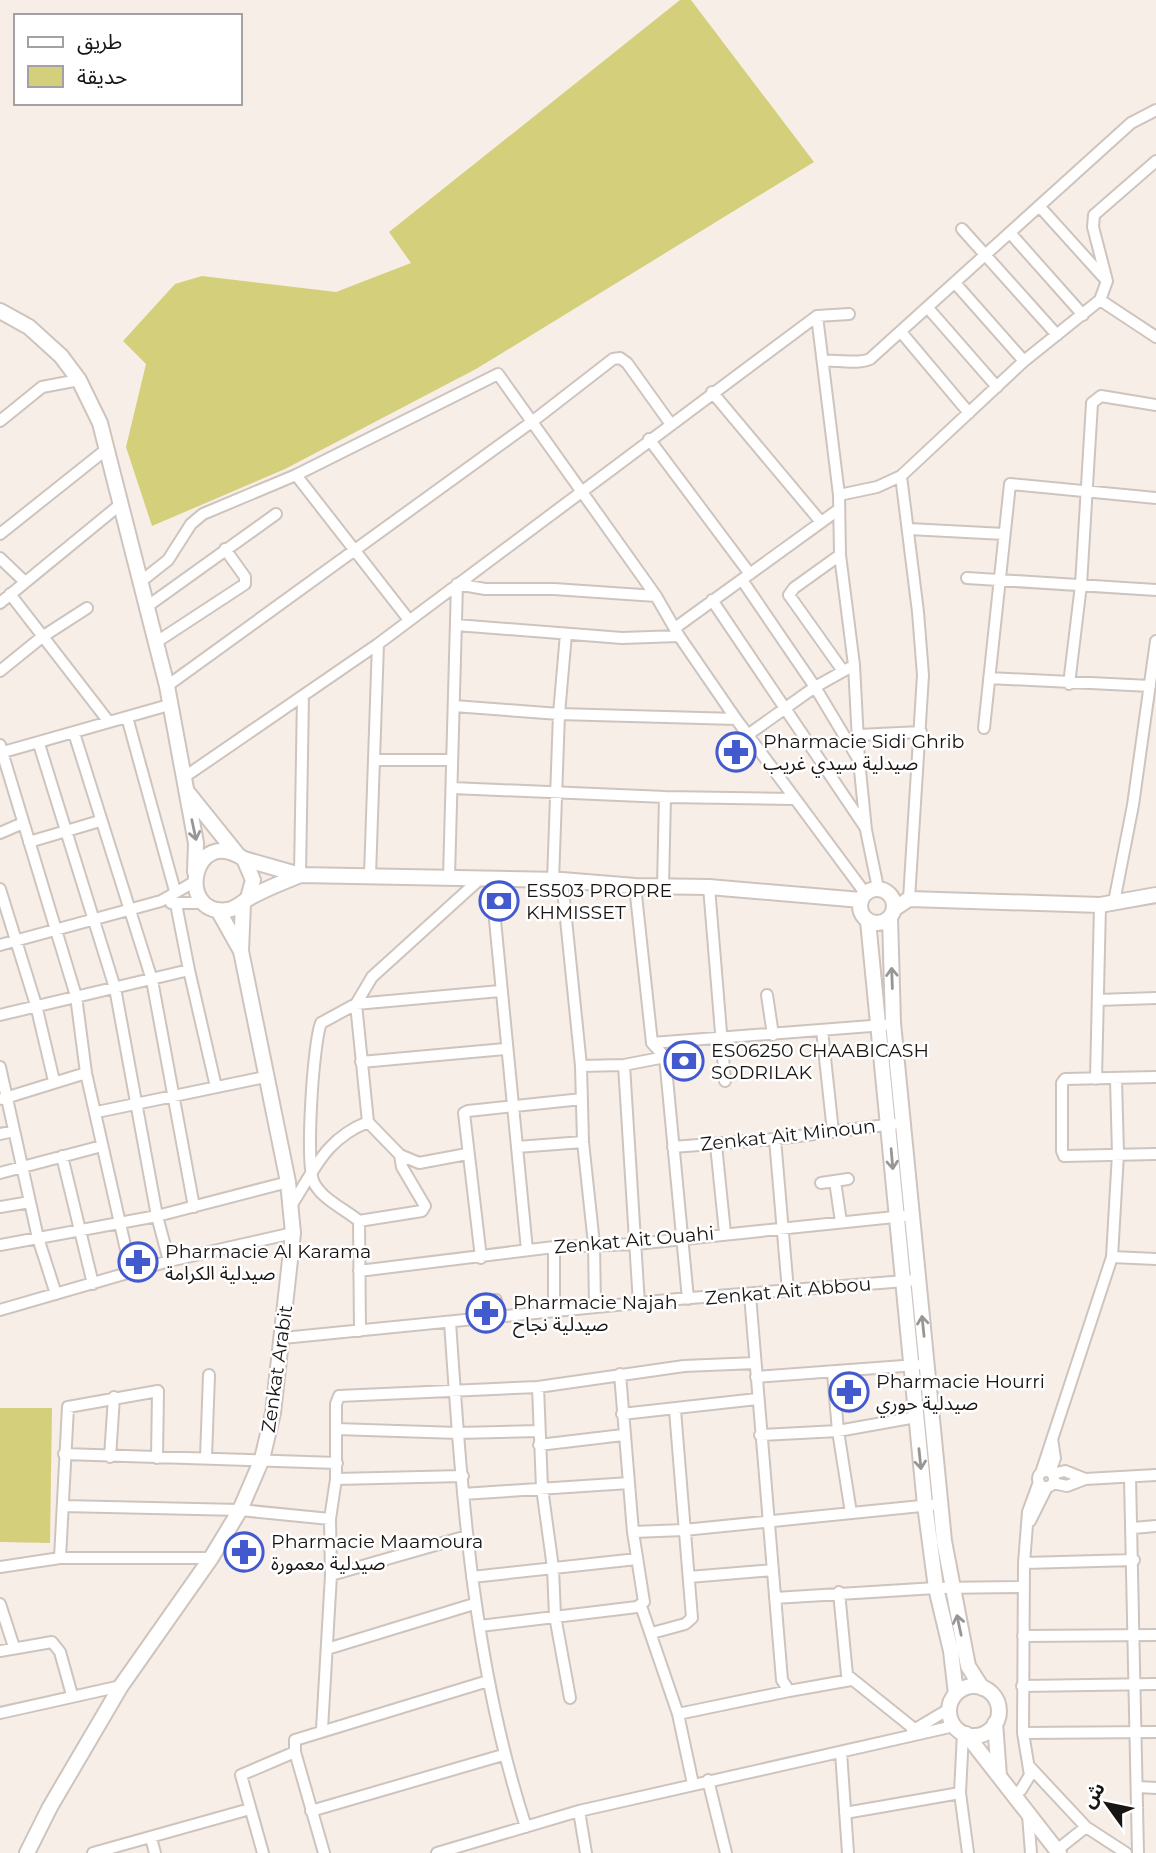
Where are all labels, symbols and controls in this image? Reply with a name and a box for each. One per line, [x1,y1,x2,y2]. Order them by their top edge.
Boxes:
legend [14,14,242,105]
text: طريق [77,29,122,55]
text: حديقة [77,64,127,89]
place label: Pharmacie Sidi Ghrib صيدلية سيدي غريب [763,730,965,778]
pharmacy icon: Pharmacie Sidi Ghrib صيدلية سيدي غريب [715,731,757,773]
one-way arrow [187,818,201,841]
place label: ES503 PROPRE KHMISSET [526,879,672,924]
bank icon: ES503 PROPRE KHMISSET [478,880,520,922]
one-way arrow [885,966,899,989]
place label: ES06250 CHAABICASH SODRILAK [711,1039,929,1084]
bank icon: ES06250 CHAABICASH SODRILAK [663,1040,705,1082]
street label: Zenkat Ait Minoun [699,1114,877,1156]
one-way arrow [886,1147,899,1170]
street label: Zenkat Ait Ouahi [553,1222,715,1258]
place label: Pharmacie Al Karama صيدلية الكرامة [165,1240,371,1285]
pharmacy icon: Pharmacie Al Karama صيدلية الكرامة [117,1241,159,1283]
street label: Zenkat Ait Abbou [704,1272,872,1310]
place label: Pharmacie Najah صيدلية نجاح [513,1291,678,1338]
pharmacy icon: Pharmacie Najah صيدلية نجاح [465,1292,507,1334]
street label: Zenkat Arabit [257,1303,297,1434]
one-way arrow [916,1315,929,1338]
place label: Pharmacie Hourri صيدلية حوري [876,1370,1045,1418]
pharmacy icon: Pharmacie Hourri صيدلية حوري [828,1371,870,1413]
one-way arrow [914,1447,927,1470]
place label: Pharmacie Maamoura صيدلية معمورة [271,1530,483,1575]
pharmacy icon: Pharmacie Maamoura صيدلية معمورة [223,1531,265,1573]
one-way arrow [952,1614,966,1637]
north arrow [1072,1769,1142,1839]
text: ش [1076,1778,1110,1812]

